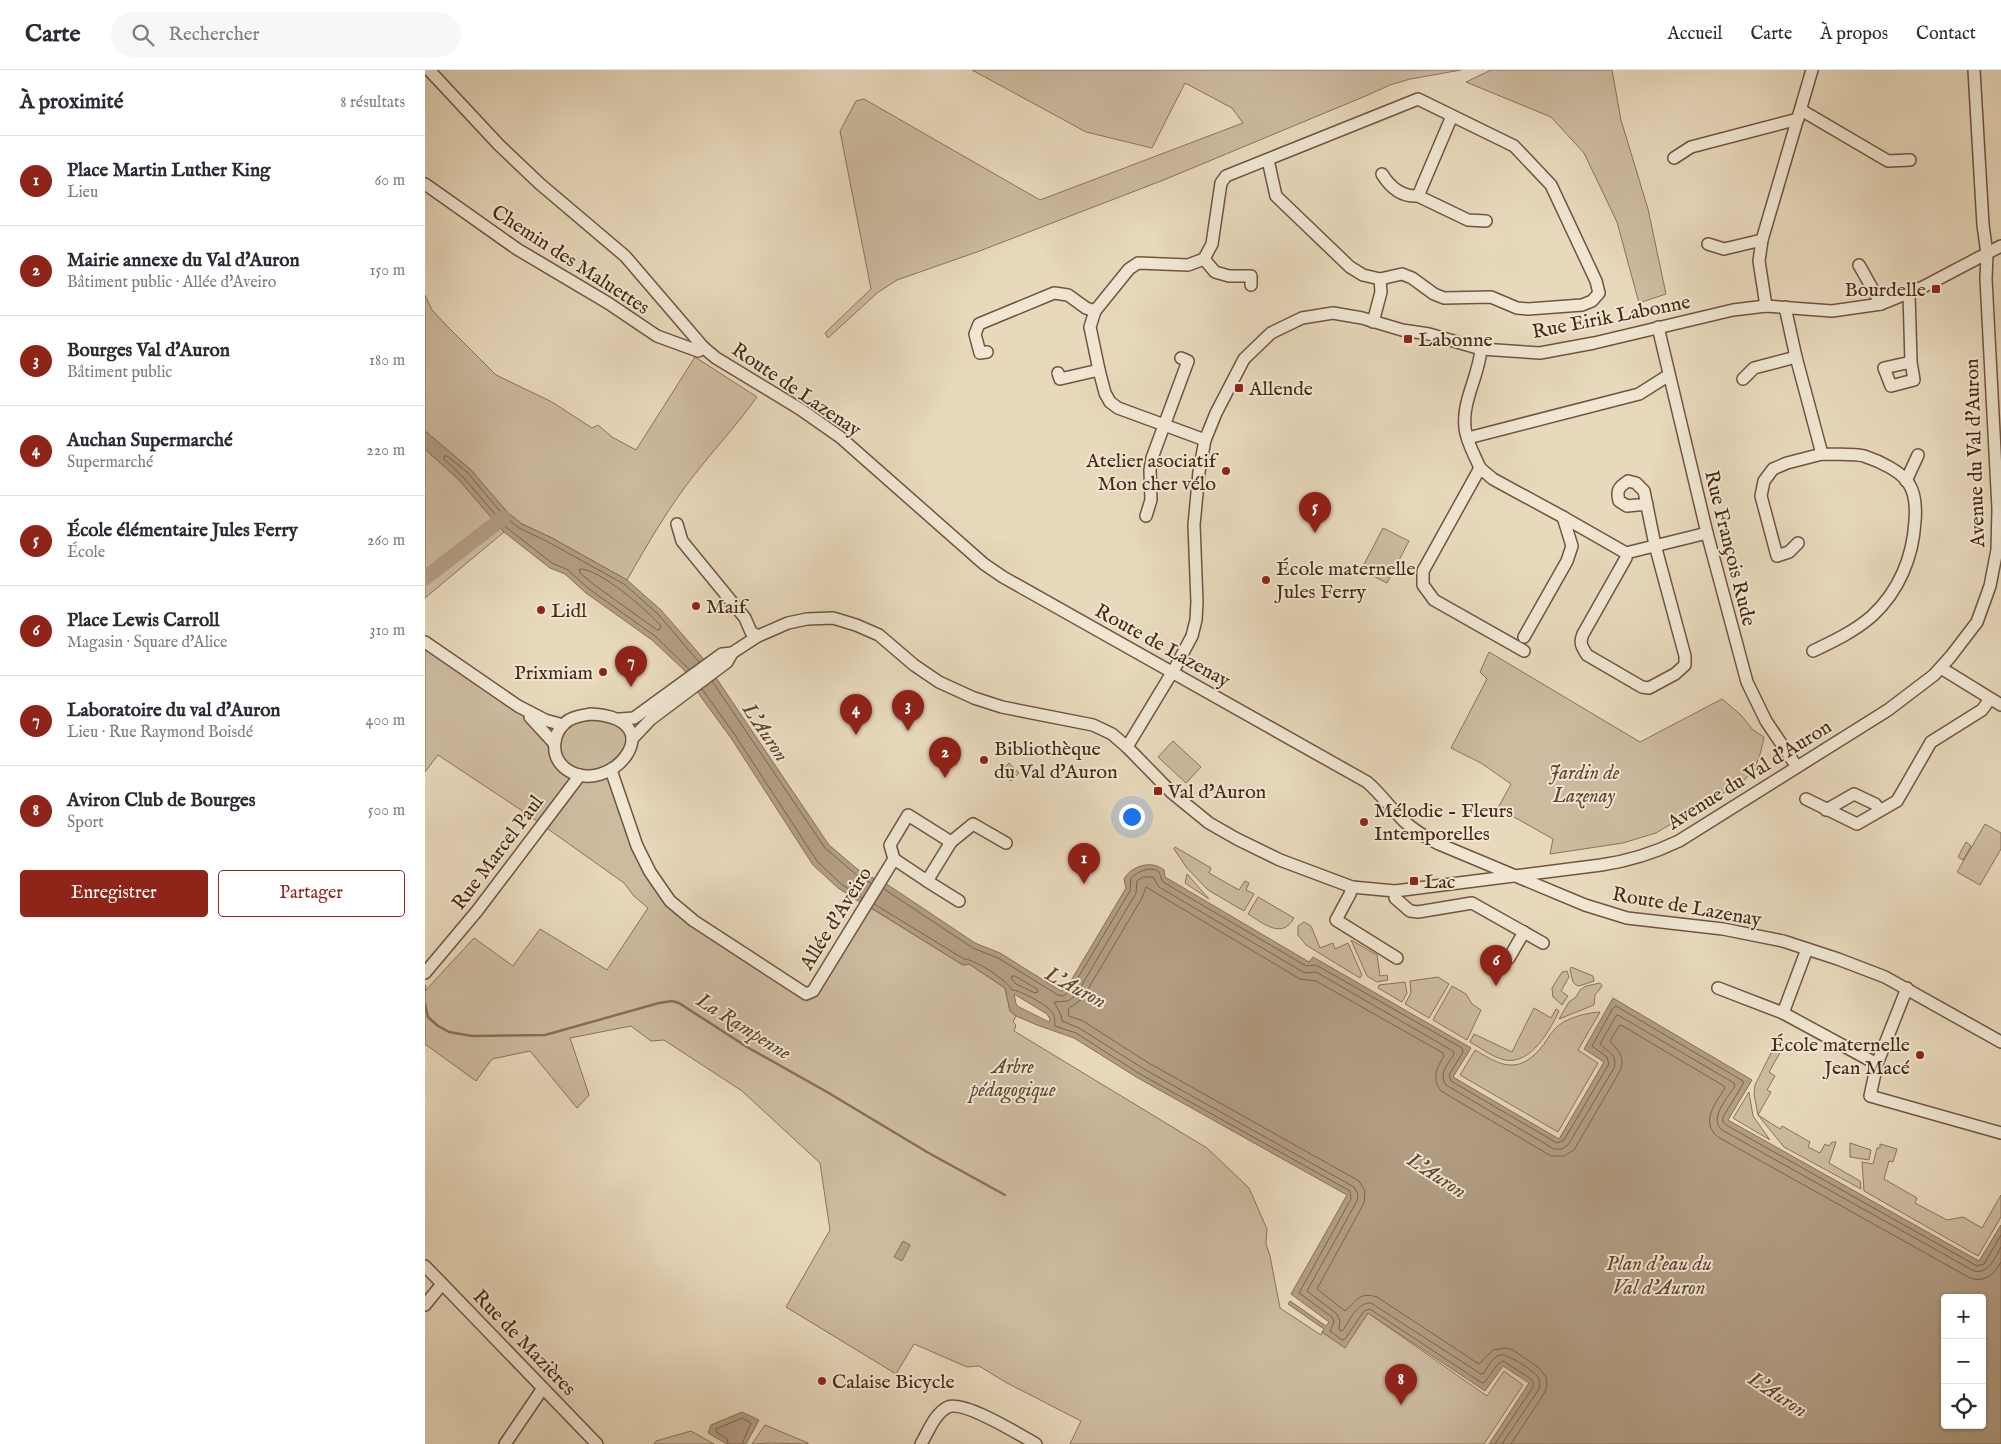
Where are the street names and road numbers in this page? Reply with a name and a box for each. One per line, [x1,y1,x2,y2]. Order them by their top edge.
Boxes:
street label: Chemin des Maluettes [486,200,654,321]
street label: Rue Eirik Labonne [1530,290,1693,345]
street label: Route de Lazenay [727,338,866,443]
street label: Avenue du Val d'Auron [1960,358,1991,549]
street label: Rue François Rude [1698,468,1761,629]
street label: Route de Lazenay [1090,599,1235,694]
street label: Avenue du Val d'Auron [1662,714,1837,837]
street label: Rue Marcel Paul [447,790,550,915]
street label: Allée d'Aveiro [794,862,878,976]
street label: Route de Lazenay [1610,882,1763,933]
street label: Rue de Mazières [467,1285,581,1401]

